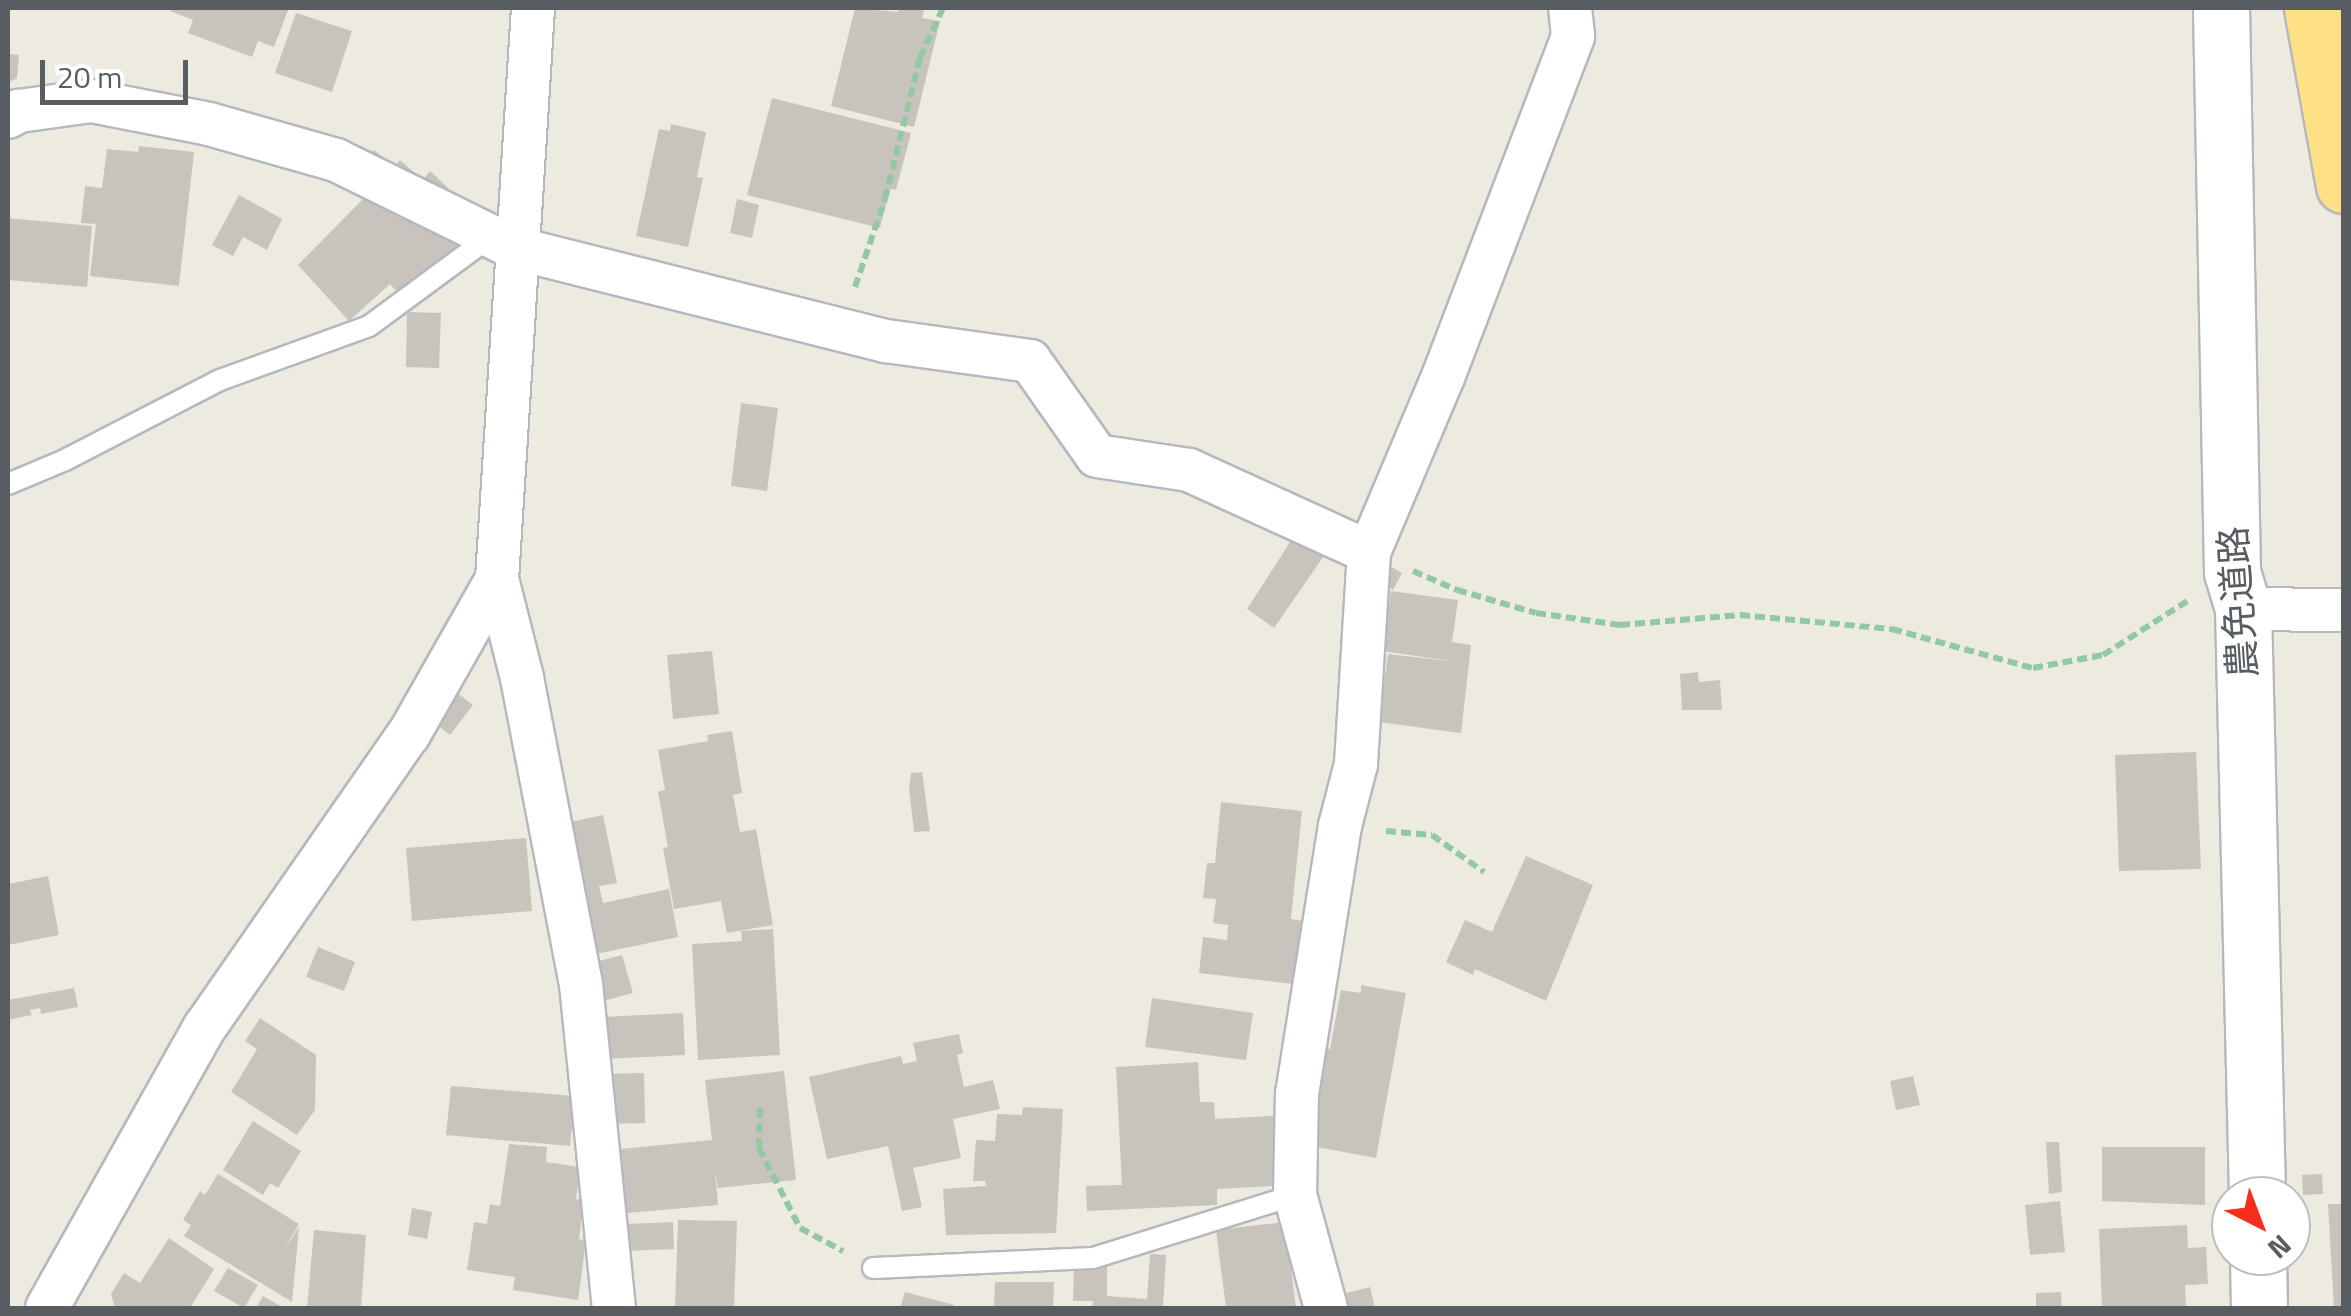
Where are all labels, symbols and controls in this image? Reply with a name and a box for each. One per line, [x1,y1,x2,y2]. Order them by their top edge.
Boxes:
scale bar [45,40,192,102]
text: 20 m [57,54,122,100]
street label: 農免道路 [2210,525,2266,679]
north arrow [2211,1176,2311,1276]
text: N [2258,1225,2302,1270]

